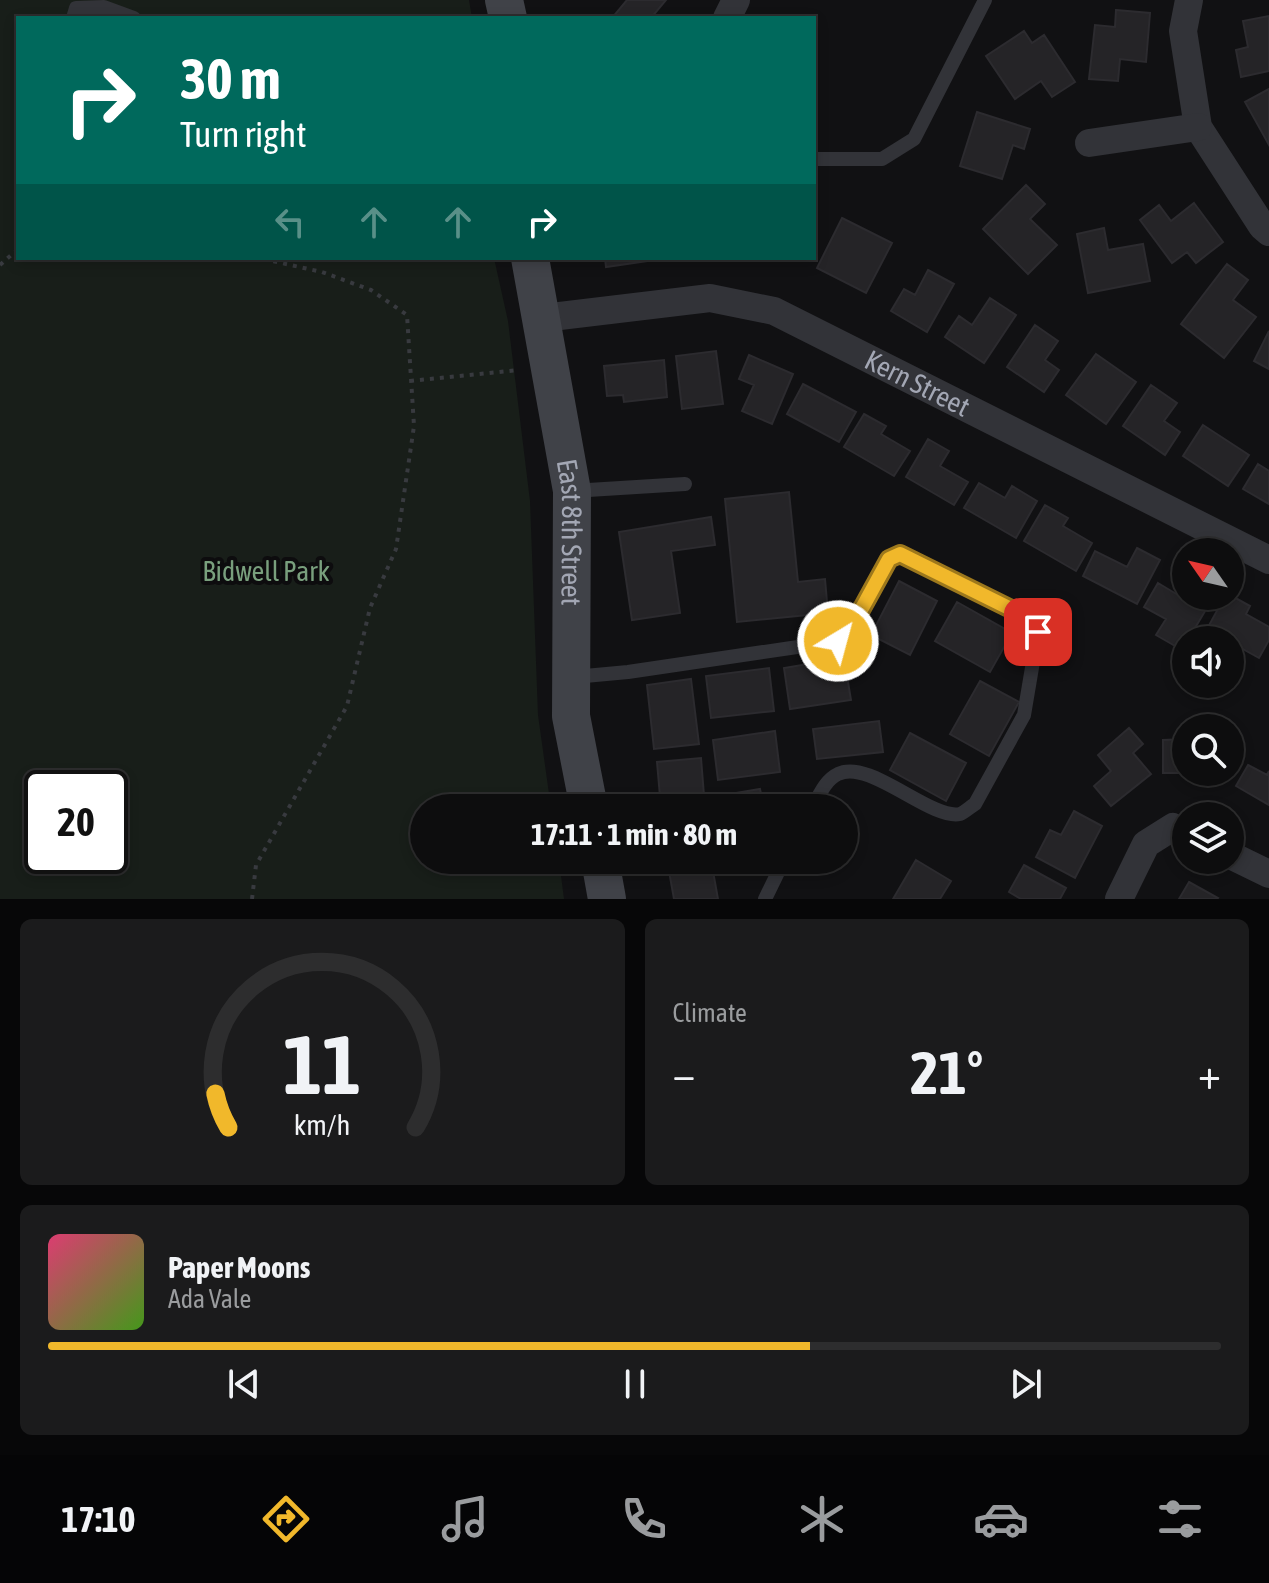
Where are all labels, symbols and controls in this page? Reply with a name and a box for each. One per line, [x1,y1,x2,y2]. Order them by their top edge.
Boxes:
text: 30 m [180,47,281,111]
icon: right [48,48,152,152]
text: Turn right [180,113,307,155]
icon: left [268,200,312,244]
icon: ahead [352,200,396,244]
icon: ahead [436,200,480,244]
icon: right [520,200,564,244]
street label: Kern Street [860,343,975,423]
street label: East 8th Street [551,456,588,606]
north arrow [1172,538,1244,610]
map controls [1172,538,1244,874]
park label: Bidwell Park [202,555,330,587]
pin [1004,598,1072,666]
position arrow [796,599,880,683]
icon: arrive [1016,610,1060,654]
button: sound [1172,626,1244,698]
button: search [1172,714,1244,786]
speed limit sign: 20 [24,770,128,874]
button: layers [1172,802,1244,874]
text: 17:11 · 1 min · 80 m [531,817,737,851]
text: Climate [673,998,747,1028]
text: 11 [283,1016,361,1112]
text: 21° [910,1038,983,1107]
text: − [673,1048,695,1098]
text: + [1198,1048,1221,1098]
text: km/h [294,1108,351,1141]
text: Paper Moons [168,1250,310,1284]
text: Ada Vale [168,1284,251,1314]
icon: previous [222,1362,266,1406]
icon: pause [613,1362,657,1406]
icon: next [1004,1362,1048,1406]
icon: directions [258,1491,314,1547]
icon: music [437,1491,493,1547]
icon: phone [616,1491,672,1547]
icon: climate [794,1491,850,1547]
icon: car [973,1491,1029,1547]
icon: filters [1152,1491,1208,1547]
text: 17:10 [61,1498,135,1540]

